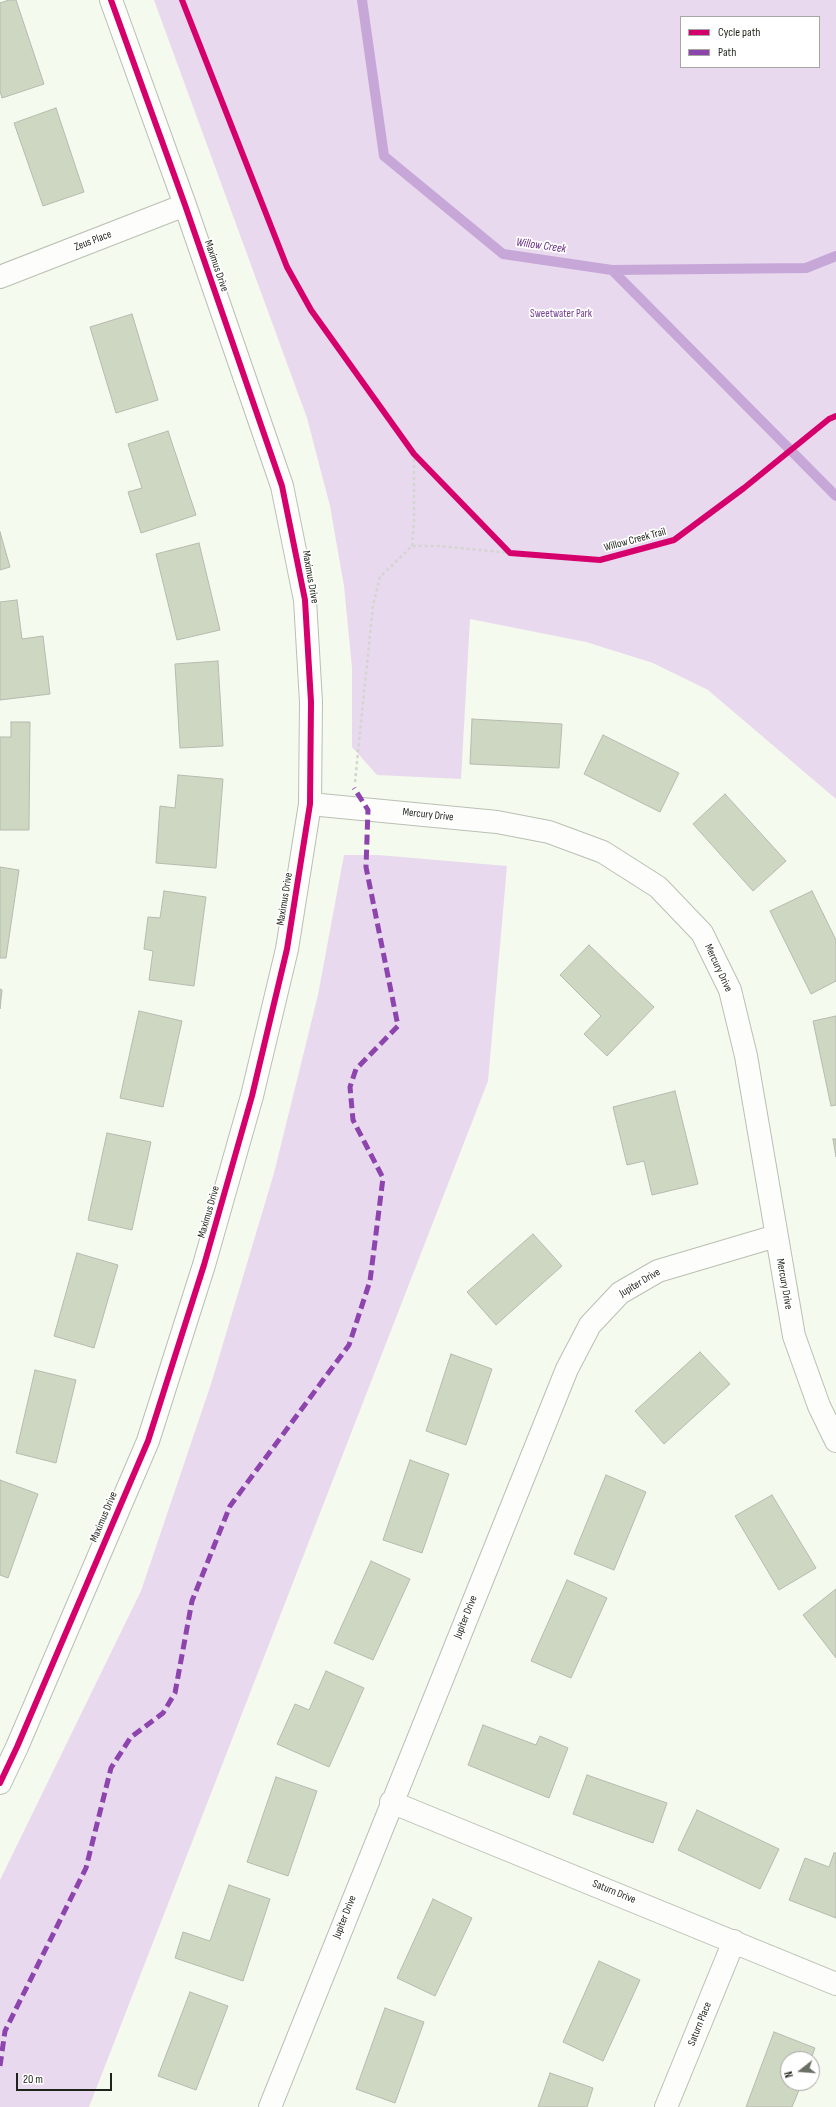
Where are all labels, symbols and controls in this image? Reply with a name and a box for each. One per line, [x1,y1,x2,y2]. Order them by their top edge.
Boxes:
legend [680,16,820,68]
text: Cycle path [718,25,760,40]
text: Path [718,45,736,60]
street label: Zeus Place [73,228,113,254]
water label: Willow Creek [515,235,567,257]
street label: Maximus Drive [201,239,231,293]
park label: Sweetwater Park [530,307,592,321]
street label: Willow Creek Trail [602,525,668,555]
street label: Maximus Drive [299,550,321,604]
street label: Mercury Drive [402,806,454,824]
street label: Maximus Drive [274,872,296,926]
street label: Mercury Drive [701,942,735,994]
street label: Maximus Drive [195,1184,223,1240]
street label: Mercury Drive [773,1258,795,1310]
street label: Jupiter Drive [617,1266,663,1300]
street label: Maximus Drive [87,1490,121,1544]
street label: Jupiter Drive [451,1594,481,1640]
street label: Saturn Drive [590,1877,638,1907]
street label: Jupiter Drive [330,1894,360,1940]
street label: Saturn Place [685,2000,715,2048]
north arrow [780,2051,820,2091]
scale bar [18,2065,114,2091]
text: N [782,2070,796,2079]
text: 20 m [23,2072,43,2087]

